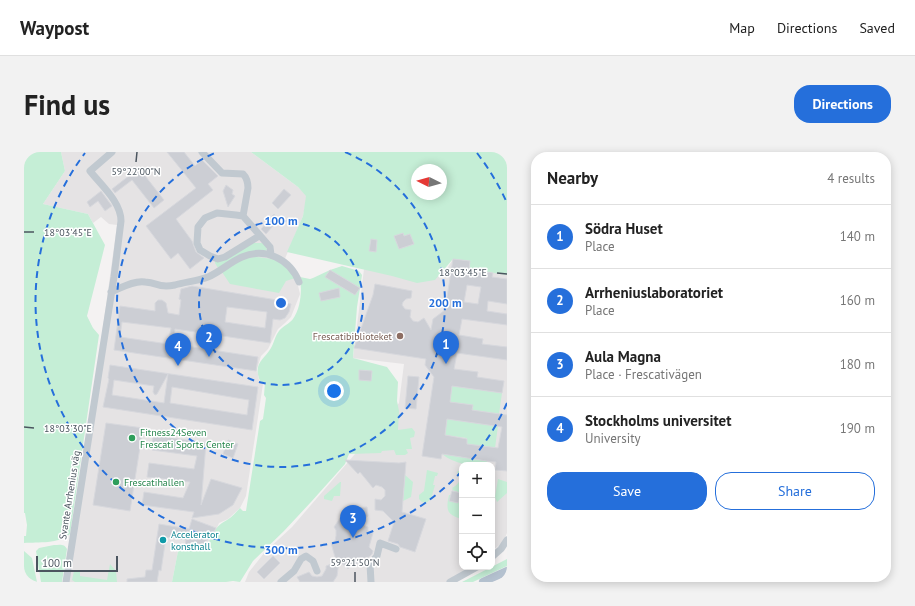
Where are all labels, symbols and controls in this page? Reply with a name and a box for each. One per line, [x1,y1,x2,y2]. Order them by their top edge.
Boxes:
text: Waypost [20,16,89,40]
text: Map [729,19,755,37]
text: Directions [777,19,837,37]
text: Saved [859,19,895,37]
button: Directions [794,85,891,123]
text: Find us [24,86,110,123]
north arrow [411,164,447,200]
text: 59°22'00"N [111,165,161,178]
text: Nearby [547,167,598,189]
text: 4 results [827,170,875,187]
text: 100 m [264,213,298,228]
text: Södra Huset [585,219,663,238]
text: 18°03'45"E [44,226,92,239]
text: 1 [556,228,564,245]
text: 140 m [840,228,875,245]
text: Place [585,238,615,255]
text: 18°03'45"E [439,266,487,279]
text: Arrheniuslaboratoriet [585,283,723,302]
text: 2 [556,292,564,309]
text: 160 m [840,292,875,309]
text: 200 m [428,295,462,310]
centre of rings [274,296,288,310]
text: Place [585,302,615,319]
pin: 2 [196,324,222,357]
place label: Frescatibiblioteket [313,330,393,343]
marker: Frescatibiblioteket [395,331,405,341]
pin: 1 [433,331,459,364]
pin: 4 [165,333,191,366]
text: Aula Magna [585,347,661,366]
text: 3 [556,356,564,373]
text: 180 m [840,356,875,373]
text: Place · Frescativägen [585,366,702,383]
your location [324,381,344,401]
text: Stockholms universitet [585,411,731,430]
text: 4 [556,420,564,437]
text: 190 m [840,420,875,437]
text: 18°03'30"E [44,422,92,435]
place label: Fitness24Seven Frescati Sports Center [140,426,234,451]
text: University [585,430,641,447]
marker: Fitness24Seven Frescati Sports Center [127,433,137,443]
street label: Svante Arrhenius väg [56,450,83,540]
map controls [459,462,495,570]
button: + [459,462,495,498]
button: Save [547,472,707,510]
button: Share [715,472,875,510]
place label: Frescatihallen [124,476,184,489]
marker: Frescatihallen [111,477,121,487]
button: − [459,498,495,534]
pin: 3 [340,505,366,538]
place label: Accelerator konsthall [171,528,219,553]
button: locate [459,534,495,570]
marker: Accelerator konsthall [158,535,168,545]
text: 300 m [264,542,298,557]
scale bar [36,554,118,573]
text: 100 m [42,556,72,570]
text: 59°21'50"N [330,556,380,569]

